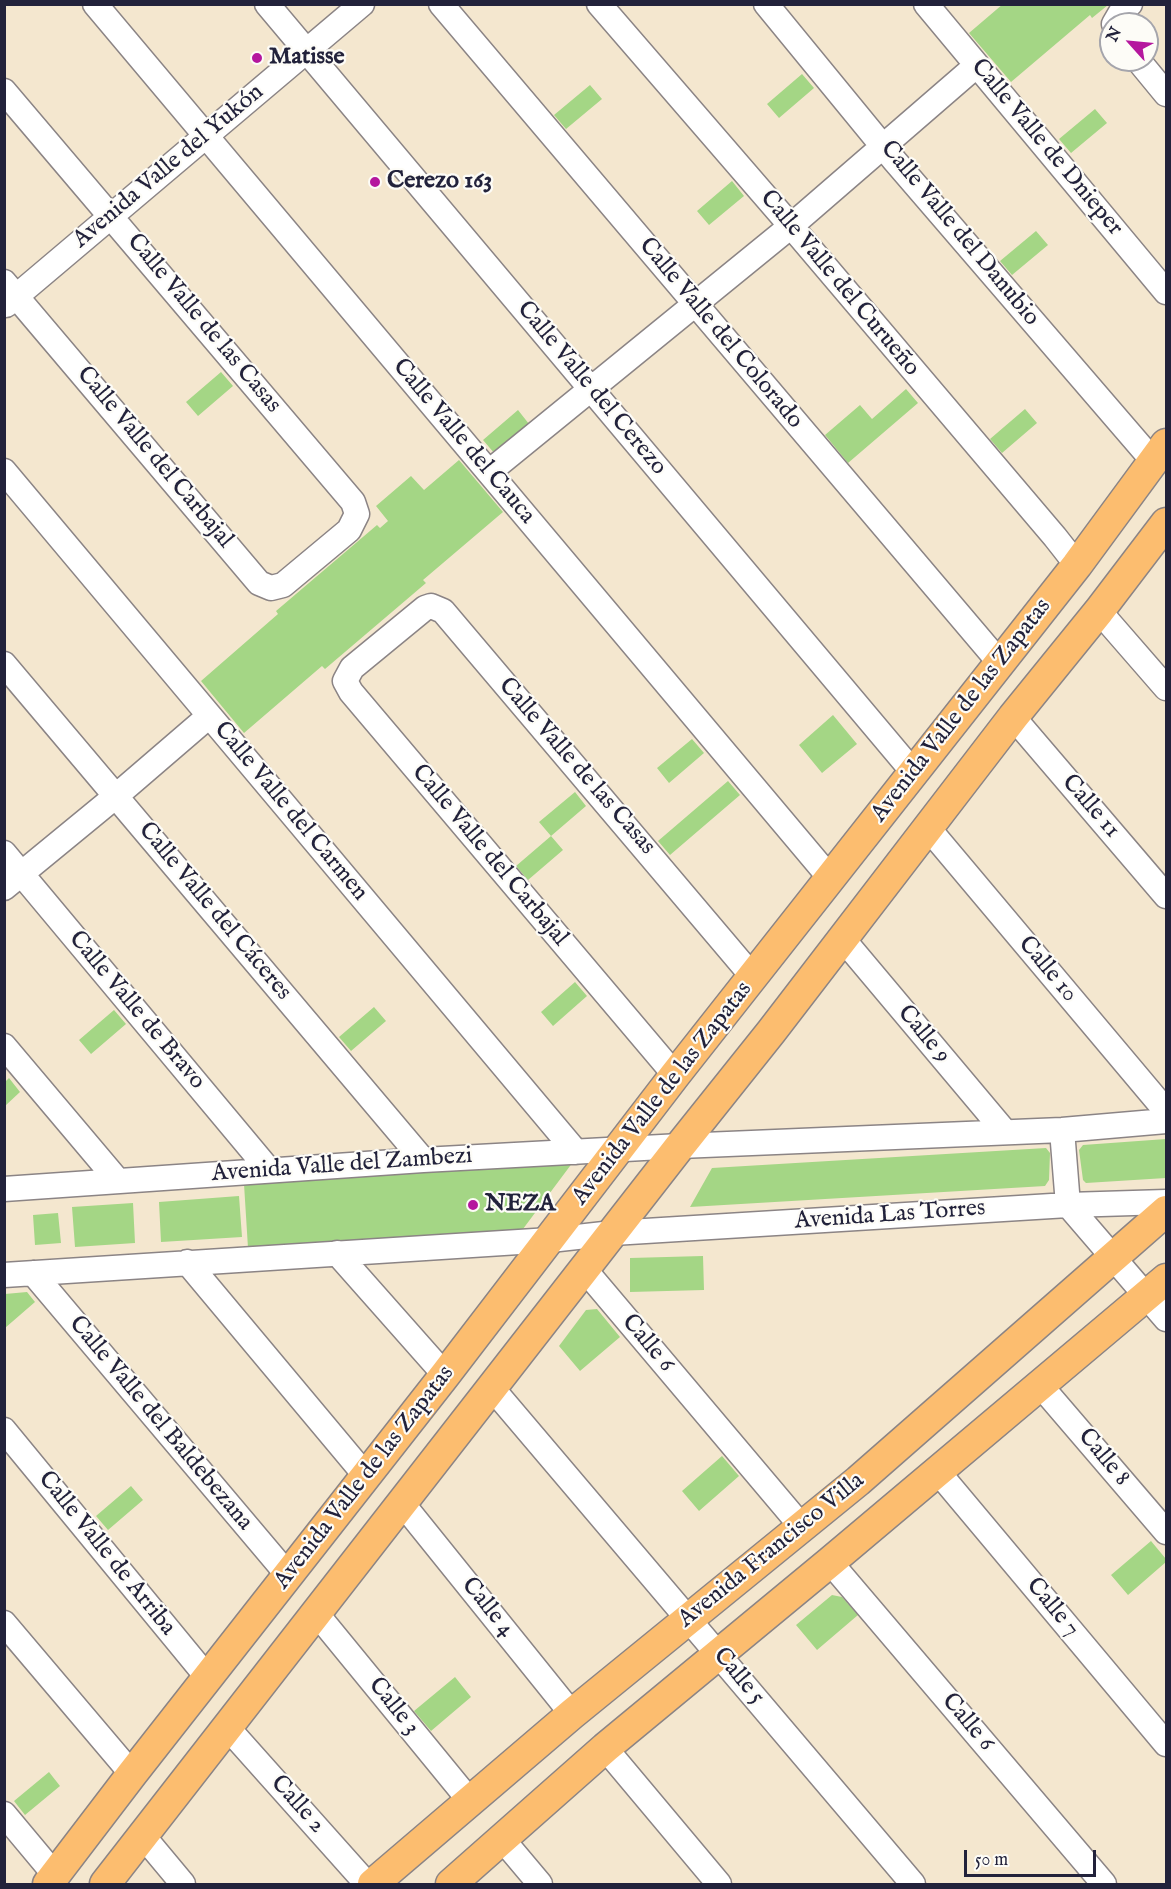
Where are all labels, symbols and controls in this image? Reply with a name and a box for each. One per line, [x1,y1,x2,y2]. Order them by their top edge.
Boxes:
north arrow [1099,12,1159,72]
text: N [1103,24,1127,45]
place label: Matisse [269,44,344,72]
marker: Matisse [250,51,264,65]
street label: Calle Valle de Dnieper [964,54,1128,242]
street label: Avenida Valle del Yukón [68,79,270,255]
street label: Calle Valle del Danubio [873,136,1045,332]
place label: Cerezo 163 [387,168,492,196]
marker: Cerezo 163 [368,175,382,189]
street label: Calle Valle del Curueño [753,185,925,383]
street label: Calle Valle de las Casas [120,229,286,419]
street label: Calle Valle del Colorado [632,233,808,435]
street label: Calle Valle del Cerezo [510,296,672,482]
street label: Calle Valle del Cauca [385,353,541,531]
street label: Calle Valle del Carbajal [70,361,238,555]
street label: Avenida Valle de las Zapatas [866,593,1058,829]
street label: Calle Valle de las Casas [491,673,661,861]
street label: Calle Valle del Carmen [207,717,373,907]
street label: Calle Valle del Carbajal [405,759,573,953]
street label: Calle 11 [1055,769,1125,845]
street label: Calle Valle del Cáceres [131,817,297,1007]
street label: Calle Valle de Bravo [61,926,211,1096]
street label: Calle 10 [1011,931,1083,1009]
street label: Avenida Valle de las Zapatas [567,976,759,1212]
street label: Calle 9 [890,1000,956,1070]
street label: Avenida Valle del Zambezi [211,1143,473,1189]
place label: NEZA [485,1191,555,1219]
street label: Avenida Las Torres [794,1195,986,1237]
marker: NEZA [466,1198,480,1212]
street label: Calle 6 [614,1309,680,1379]
street label: Calle Valle del Baldebezana [62,1311,258,1537]
street label: Avenida Valle de las Zapatas [269,1360,461,1596]
street label: Calle 8 [1071,1423,1135,1493]
street label: Calle Valle de Arriba [31,1466,181,1642]
street label: Avenida Francisco Villa [673,1467,871,1635]
street label: Calle 4 [454,1572,520,1644]
street label: Calle 7 [1019,1573,1085,1643]
street label: Calle 5 [706,1643,770,1711]
street label: Calle 3 [361,1672,425,1742]
street label: Calle 6 [934,1688,1000,1758]
street label: Calle 2 [264,1770,330,1840]
scale bar [967,1838,1099,1876]
text: 50 m [975,1849,1008,1872]

